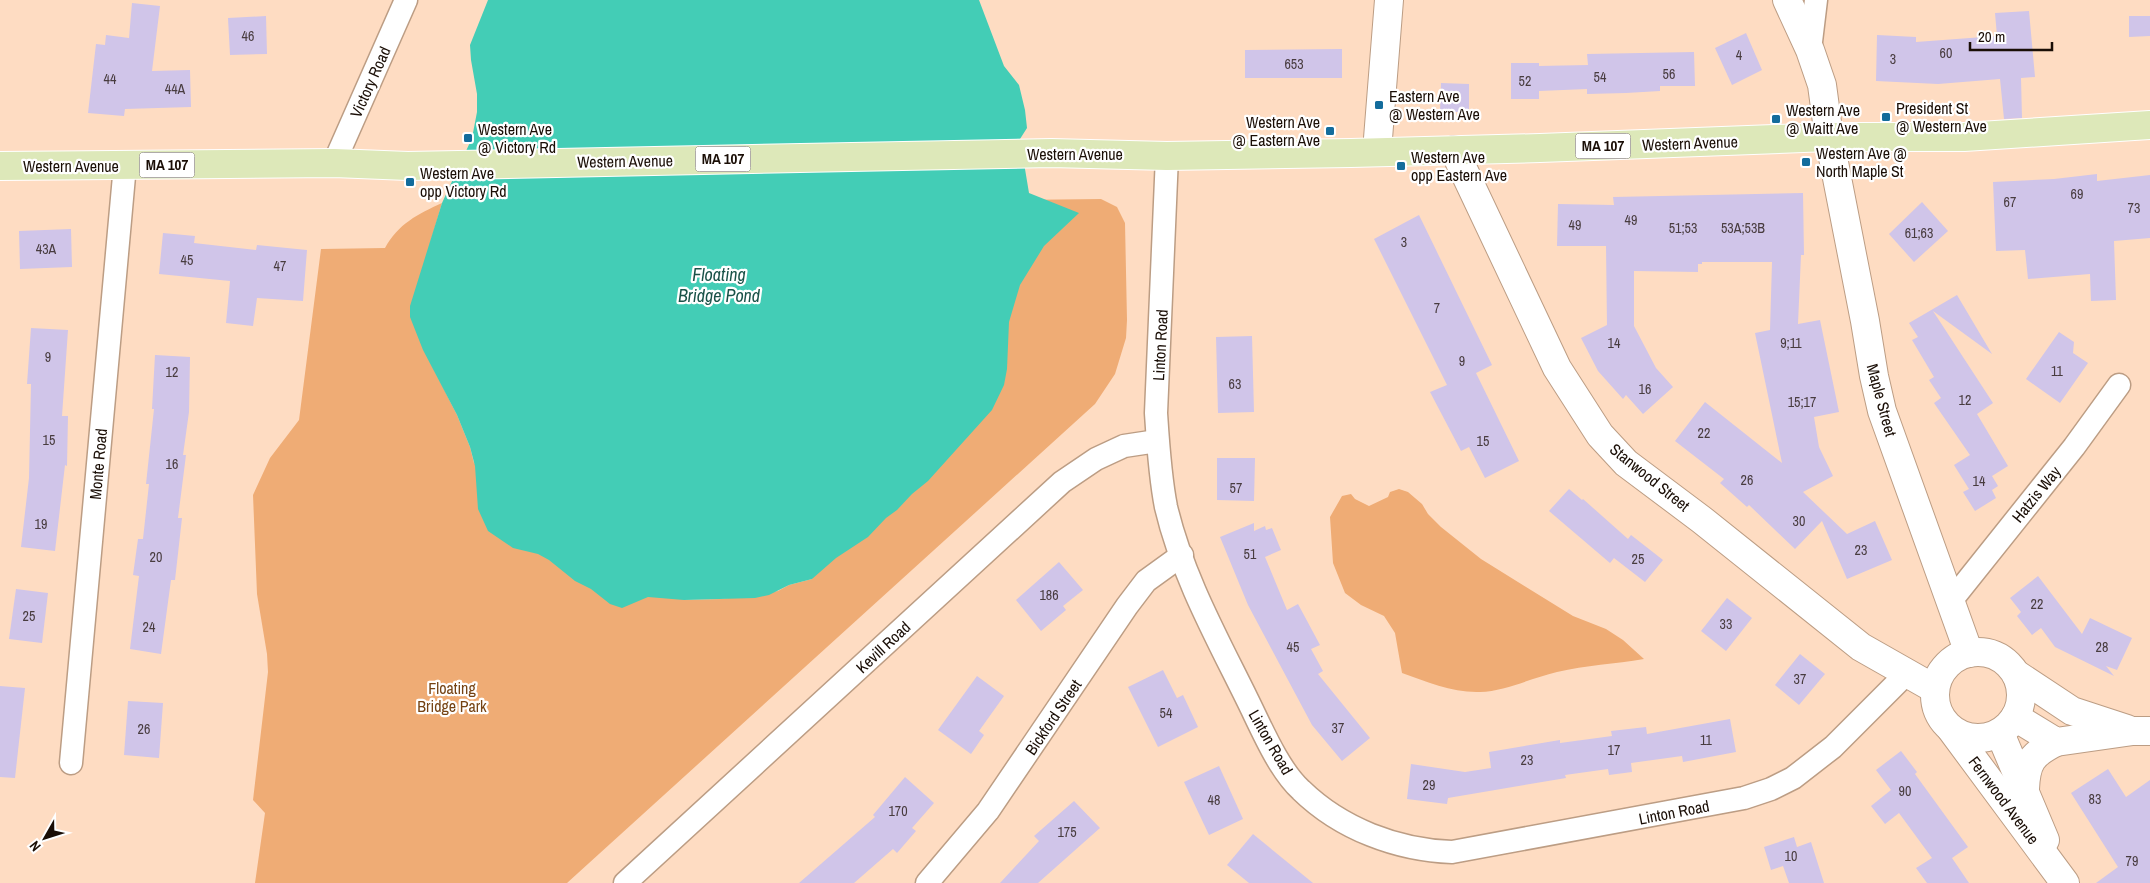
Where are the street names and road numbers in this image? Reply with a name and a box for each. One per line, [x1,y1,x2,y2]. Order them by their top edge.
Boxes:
street label: Victory Road [345,43,395,121]
street label: Western Avenue [1642,130,1738,156]
road number: MA 107 [1576,134,1630,158]
street label: Western Avenue [1027,143,1123,165]
road number: MA 107 [696,146,750,172]
street label: Western Avenue [577,149,673,173]
road number: MA 107 [140,152,194,178]
street label: Western Avenue [23,155,119,177]
street label: Linton Road [1147,309,1173,381]
street label: Maple Street [1862,361,1902,439]
street label: Monte Road [84,427,112,501]
street label: Stanwood Street [1605,438,1695,516]
street label: Hatzis Way [2006,461,2066,527]
street label: Kevill Road [851,616,915,678]
street label: Bickford Street [1020,675,1087,759]
street label: Linton Road [1244,706,1298,778]
street label: Fernwood Avenue [1964,751,2044,849]
street label: Linton Road [1637,794,1711,830]

